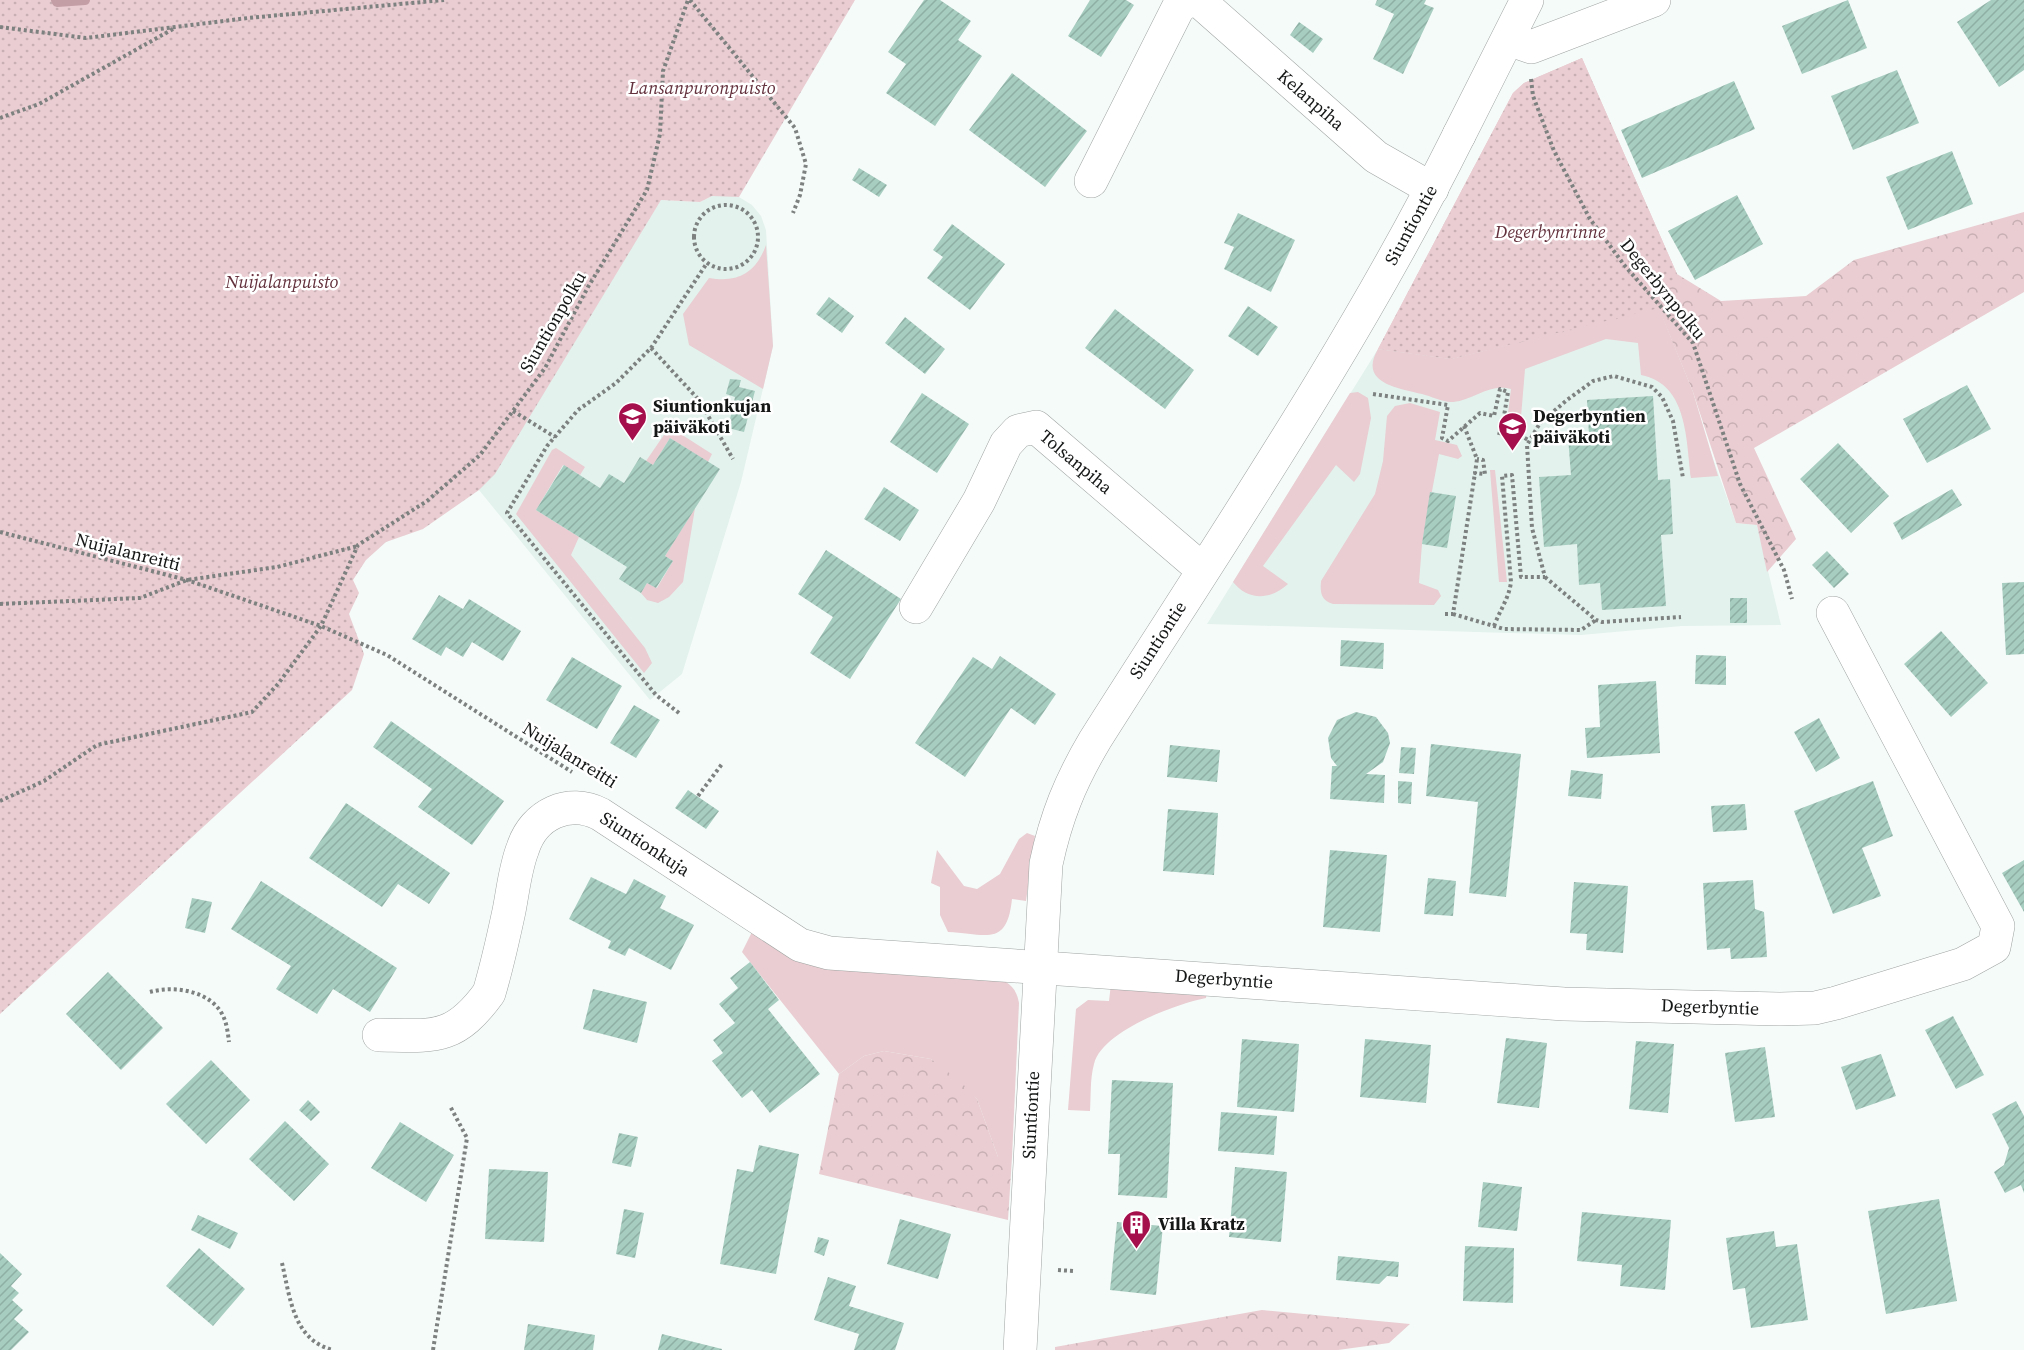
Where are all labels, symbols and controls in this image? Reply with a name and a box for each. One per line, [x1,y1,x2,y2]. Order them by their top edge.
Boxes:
street label: Kelanpiha [1272,63,1351,136]
park label: Lansanpuronpuisto [628,75,776,100]
street label: Siuntiontie [1378,180,1443,269]
park label: Degerbynrinne [1494,219,1606,244]
street label: Degerbynpolku [1615,233,1712,345]
street label: Siuntionpolku [513,266,592,377]
park label: Nuijalanpuisto [225,269,339,294]
place label: Siuntionkujan päiväkoti [653,393,771,439]
school or university icon: Siuntionkujan päiväkoti [616,400,648,442]
place label: Degerbyntien päiväkoti [1533,403,1646,449]
school or university icon: Degerbyntien päiväkoti [1496,410,1528,452]
street label: Tolsanpiha [1035,424,1119,500]
street label: Nuijalanreitti [73,526,183,577]
street label: Siuntiontie [1123,596,1192,684]
street label: Nuijalanreitti [518,716,622,794]
street label: Siuntionkuja [596,805,696,882]
street label: Degerbyntie [1174,963,1274,994]
street label: Degerbyntie [1660,992,1760,1021]
street label: Siuntiontie [1016,1070,1045,1160]
building icon: Villa Kratz [1121,1208,1153,1250]
place label: Villa Kratz [1158,1211,1245,1236]

